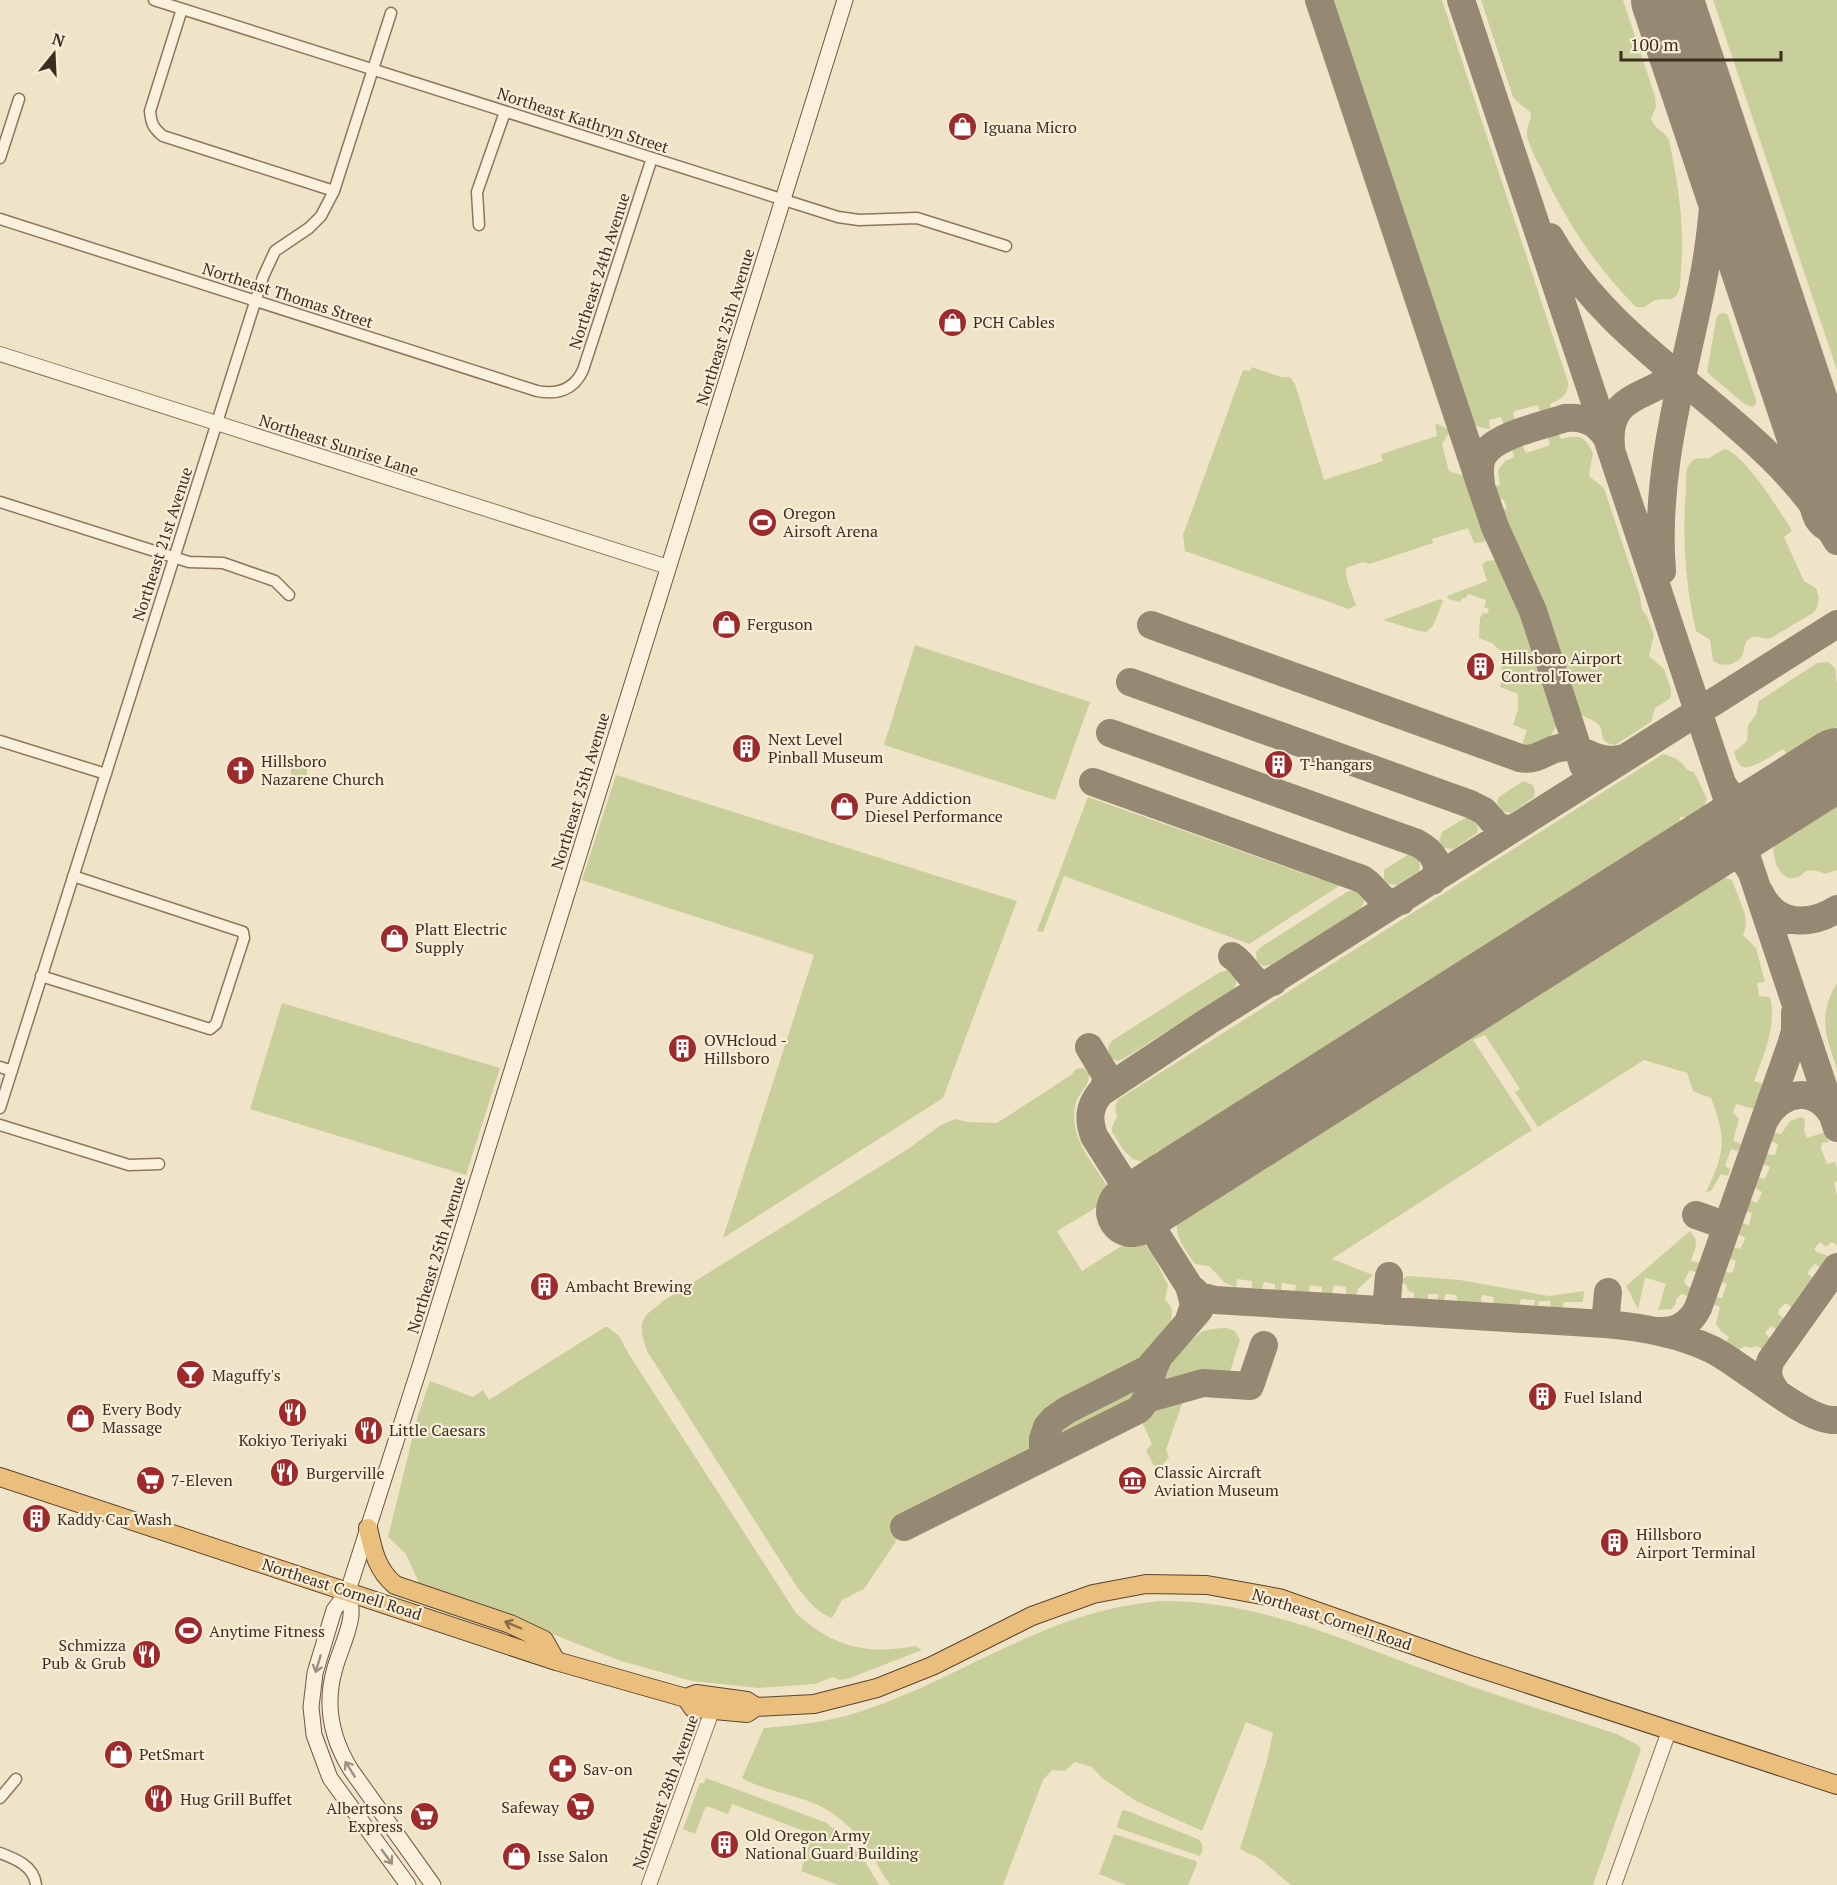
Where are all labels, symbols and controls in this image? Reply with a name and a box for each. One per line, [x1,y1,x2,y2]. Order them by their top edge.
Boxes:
north arrow [24,24,84,84]
scale bar [1621,24,1782,62]
text: N [49,27,68,52]
text: 100 m [1630,32,1679,56]
street label: Northeast Kathryn Street [494,82,672,158]
shop icon: Iguana Micro [946,111,978,143]
place label: Iguana Micro [983,116,1077,138]
street label: Northeast 24th Avenue [563,190,635,352]
street label: Northeast 25th Avenue [691,246,759,408]
street label: Northeast Thomas Street [200,257,376,333]
shop icon: PCH Cables [936,306,968,338]
place label: PCH Cables [973,311,1055,333]
street label: Northeast Sunrise Lane [256,409,422,481]
street label: Northeast 21st Avenue [127,464,197,624]
place label: Oregon Airsoft Arena [783,502,878,542]
sports icon: Oregon Airsoft Arena [746,506,778,538]
shop icon: Ferguson [710,608,742,640]
place label: Ferguson [747,613,813,635]
place label: Hillsboro Airport Control Tower [1501,647,1622,687]
building icon: Hillsboro Airport Control Tower [1464,651,1496,683]
street label: Northeast 25th Avenue [546,710,614,872]
place label: Next Level Pinball Museum [768,728,883,768]
building icon: Next Level Pinball Museum [731,732,763,764]
building icon: T-hangars [1263,748,1295,780]
place label: Hillsboro Nazarene Church [261,750,385,790]
place label: T-hangars [1300,753,1372,775]
church icon: Hillsboro Nazarene Church [224,754,256,786]
place label: Pure Addiction Diesel Performance [865,787,1003,827]
shop icon: Pure Addiction Diesel Performance [828,791,860,823]
place label: Platt Electric Supply [415,918,507,958]
shop icon: Platt Electric Supply [378,922,410,954]
place label: OVHcloud - Hillsboro [704,1029,787,1069]
building icon: OVHcloud - Hillsboro [667,1033,699,1065]
street label: Northeast 25th Avenue [402,1174,470,1336]
building icon: Ambacht Brewing [528,1270,560,1302]
place label: Ambacht Brewing [565,1275,692,1297]
bar icon: Maguffy's [175,1359,207,1391]
place label: Maguffy's [212,1364,281,1386]
building icon: Fuel Island [1527,1381,1559,1413]
place label: Fuel Island [1564,1386,1643,1408]
restaurant icon: Kokiyo Teriyaki [277,1396,309,1428]
place label: Every Body Massage [102,1398,182,1438]
shop icon: Every Body Massage [65,1402,97,1434]
restaurant icon: Little Caesars [352,1414,384,1446]
place label: Little Caesars [389,1419,486,1441]
place label: Kokiyo Teriyaki [238,1429,348,1451]
restaurant icon: Burgerville [269,1457,301,1489]
place label: Classic Aircraft Aviation Museum [1154,1461,1279,1501]
place label: Burgerville [306,1462,385,1484]
supermarket icon: 7-Eleven [134,1464,166,1496]
museum icon: Classic Aircraft Aviation Museum [1117,1465,1149,1497]
place label: 7-Eleven [171,1469,233,1491]
building icon: Kaddy Car Wash [20,1503,52,1535]
place label: Kaddy Car Wash [57,1508,172,1530]
place label: Hillsboro Airport Terminal [1636,1523,1756,1563]
building icon: Hillsboro Airport Terminal [1599,1527,1631,1559]
street label: Northeast Cornell Road [259,1553,425,1625]
street label: Northeast Cornell Road [1249,1583,1415,1655]
sports icon: Anytime Fitness [172,1615,204,1647]
one-way arrow [504,1619,522,1631]
place label: Anytime Fitness [209,1620,325,1642]
place label: Schmizza Pub & Grub [42,1634,126,1674]
restaurant icon: Schmizza Pub & Grub [131,1638,163,1670]
one-way arrow [311,1654,322,1673]
street label: Northeast 28th Avenue [627,1712,703,1872]
shop icon: PetSmart [102,1738,134,1770]
place label: PetSmart [139,1743,205,1765]
pharmacy icon: Sav-on [546,1753,578,1785]
place label: Sav-on [583,1758,633,1780]
one-way arrow [344,1761,356,1778]
restaurant icon: Hug Grill Buffet [143,1783,175,1815]
place label: Hug Grill Buffet [180,1788,292,1810]
supermarket icon: Safeway [564,1791,596,1823]
place label: Safeway [501,1796,560,1818]
place label: Albertsons Express [326,1797,403,1837]
supermarket icon: Albertsons Express [408,1801,440,1833]
place label: Old Oregon Army National Guard Building [745,1824,919,1864]
building icon: Old Oregon Army National Guard Building [708,1828,740,1860]
shop icon: Isse Salon [500,1840,532,1872]
place label: Isse Salon [537,1845,609,1867]
one-way arrow [381,1849,394,1865]

